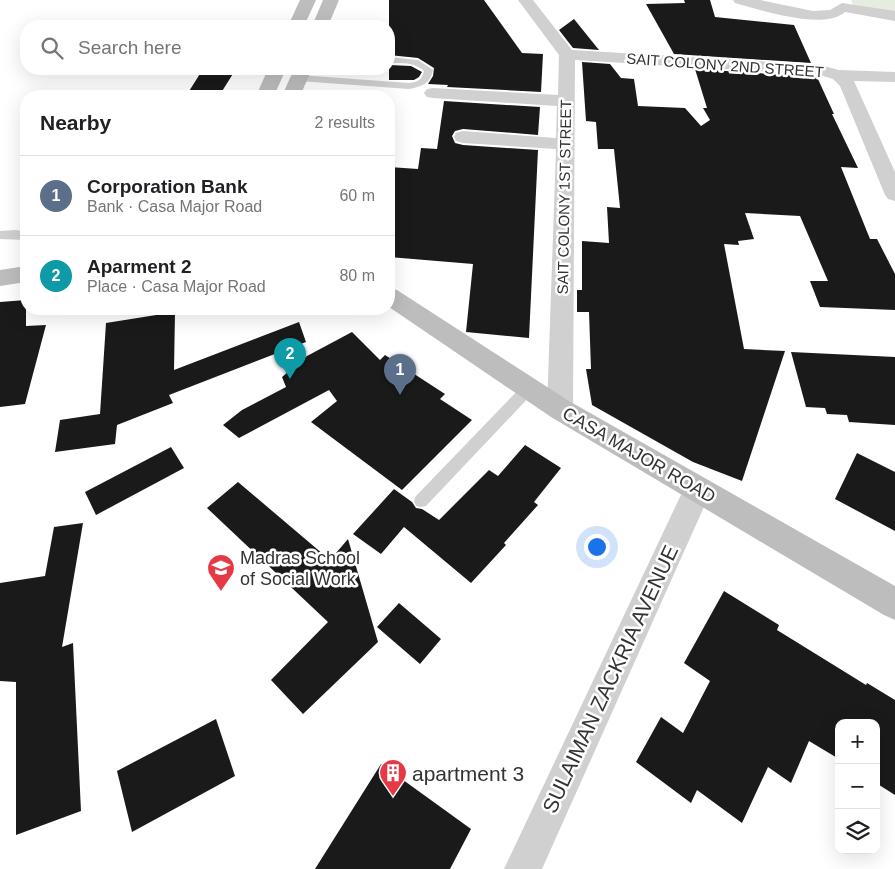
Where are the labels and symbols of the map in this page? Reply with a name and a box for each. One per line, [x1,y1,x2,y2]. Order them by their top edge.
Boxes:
street label: SAIT COLONY 2ND STREET [626,50,824,80]
street label: SAIT COLONY 1ST STREET [554,99,574,295]
pin: 2 [274,338,306,379]
pin: 1 [384,354,416,395]
street label: CASA MAJOR ROAD [559,403,719,507]
your location [584,534,610,560]
street label: SULAIMAN ZACKRIA AVENUE [538,542,682,816]
place label: Madras School of Social Work [240,548,360,589]
school or university icon: Madras School of Social Work [206,553,236,592]
building icon: apartment 3 [378,758,408,797]
place label: apartment 3 [412,762,524,785]

